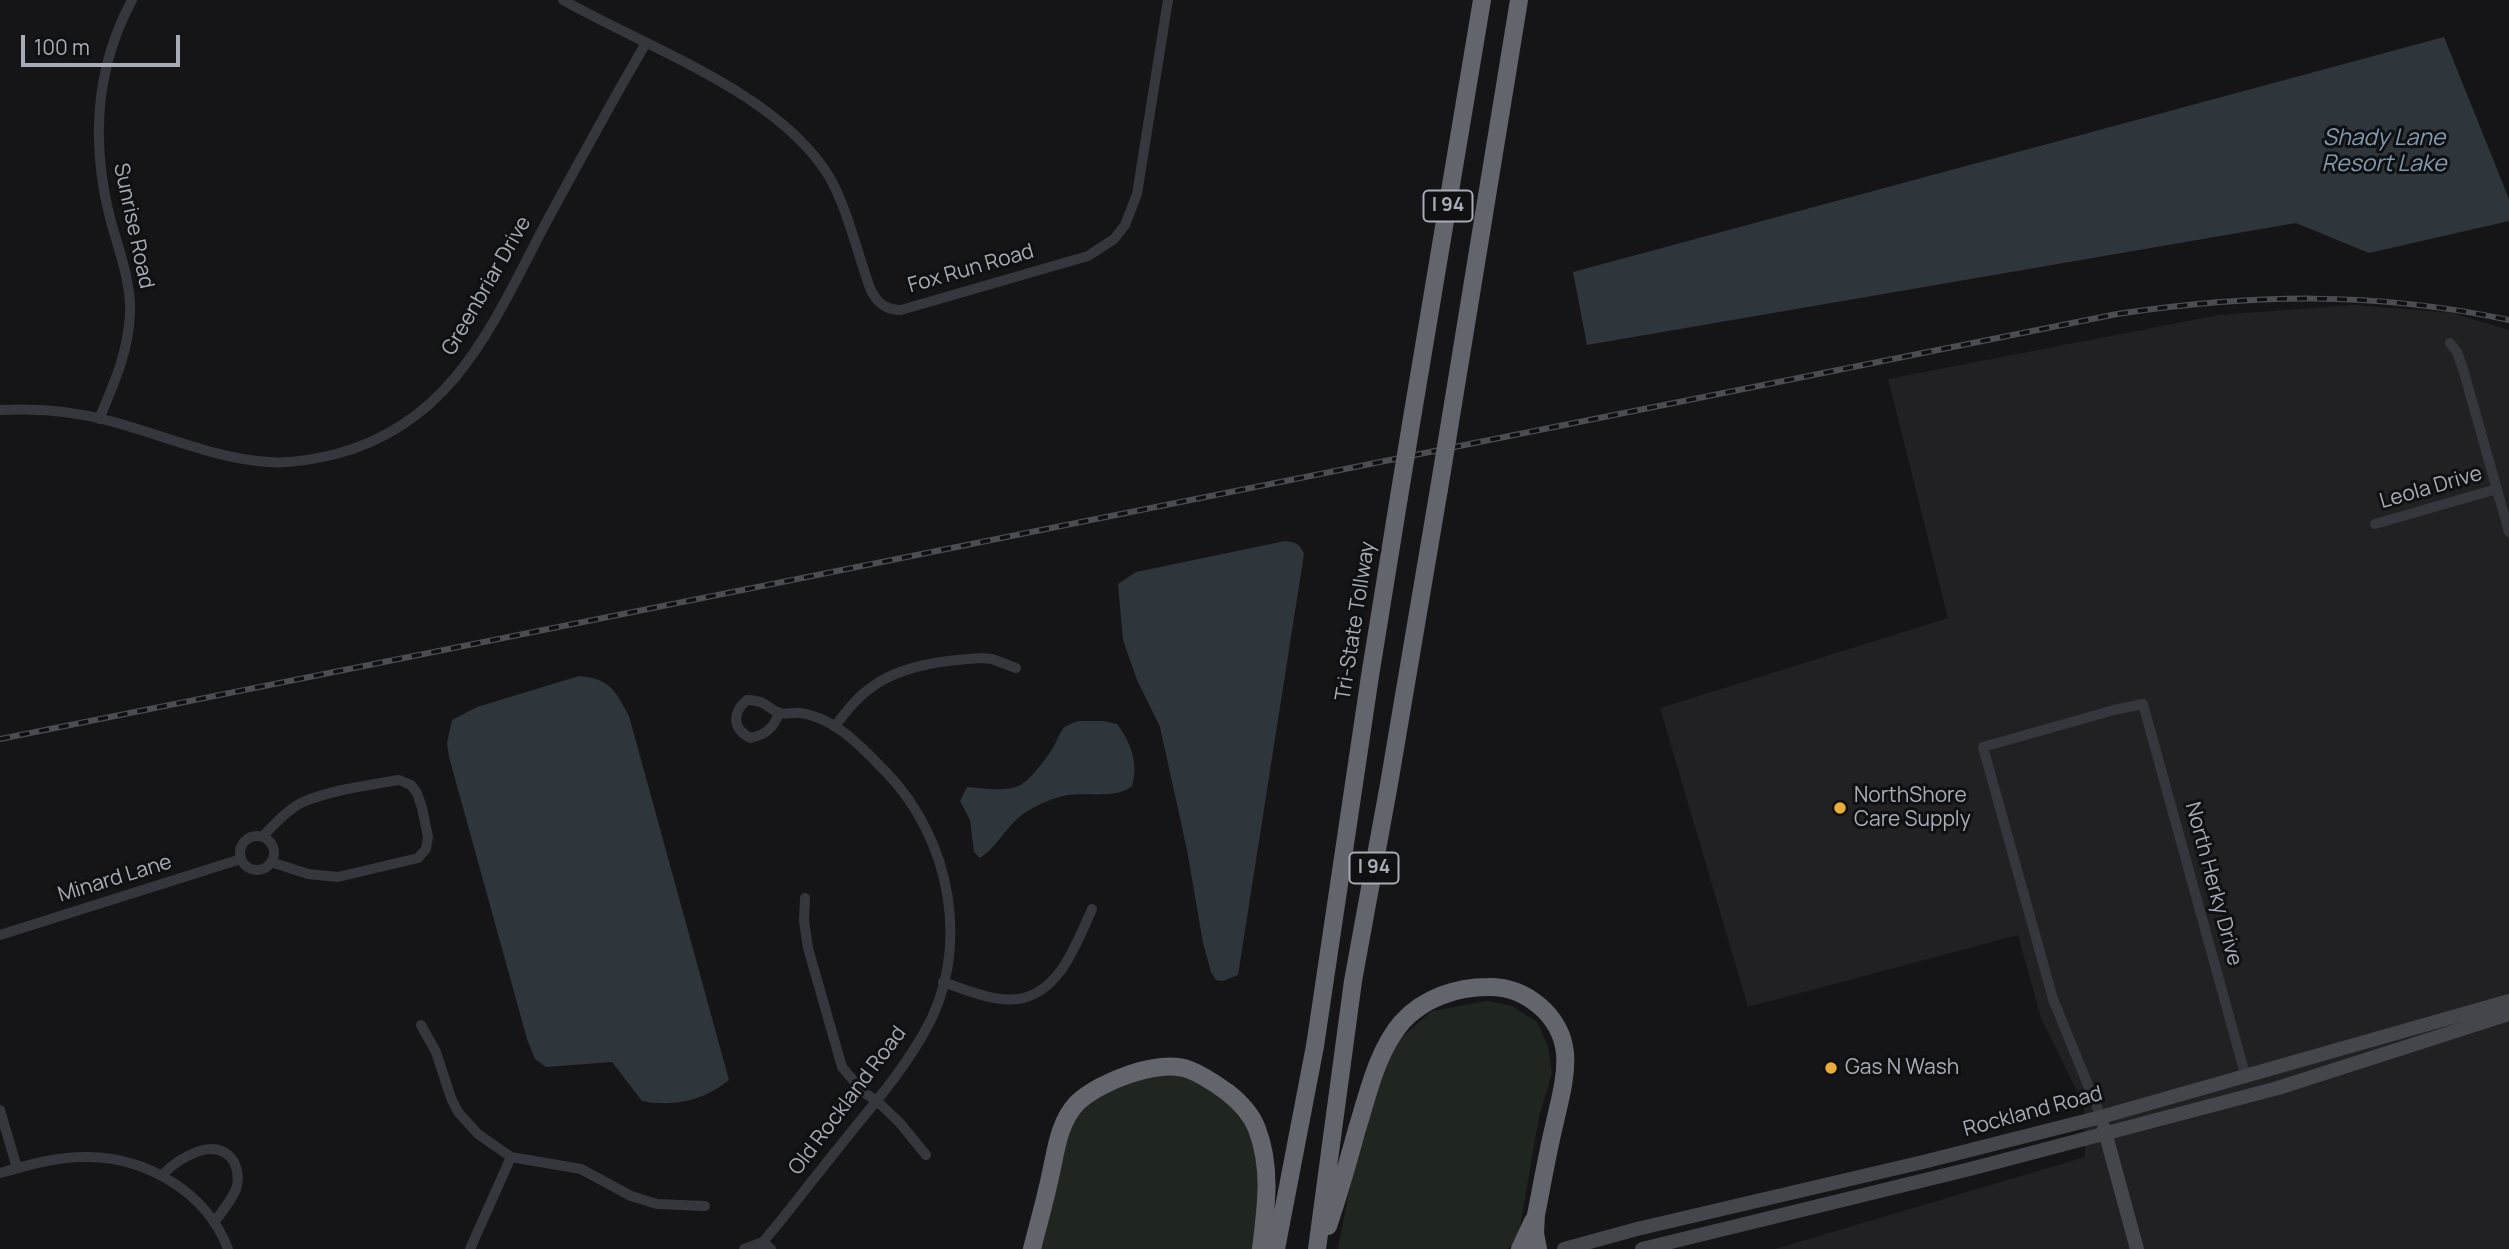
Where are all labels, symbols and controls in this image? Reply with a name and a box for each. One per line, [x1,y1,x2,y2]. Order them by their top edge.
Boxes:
scale bar [24,21,184,65]
text: 100 m [34,33,90,61]
water label: Shady Lane Resort Lake [2322,125,2446,179]
street label: Sunrise Road [107,161,159,291]
road number: I 94 [1424,190,1472,222]
street label: Greenbriar Drive [437,212,537,360]
street label: Fox Run Road [905,239,1037,299]
street label: Leola Drive [2377,461,2485,515]
street label: Tri-State Tollway [1331,540,1381,702]
place label: NorthShore Care Supply [1854,783,1971,833]
street label: North Herky Drive [2179,799,2247,969]
marker: NorthShore Care Supply [1832,800,1848,816]
street label: Minard Lane [55,850,175,908]
road number: I 94 [1350,852,1398,884]
street label: Old Rockland Road [784,1022,912,1180]
place label: Gas N Wash [1845,1055,1959,1081]
marker: Gas N Wash [1823,1060,1839,1076]
street label: Rockland Road [1961,1081,2105,1143]

